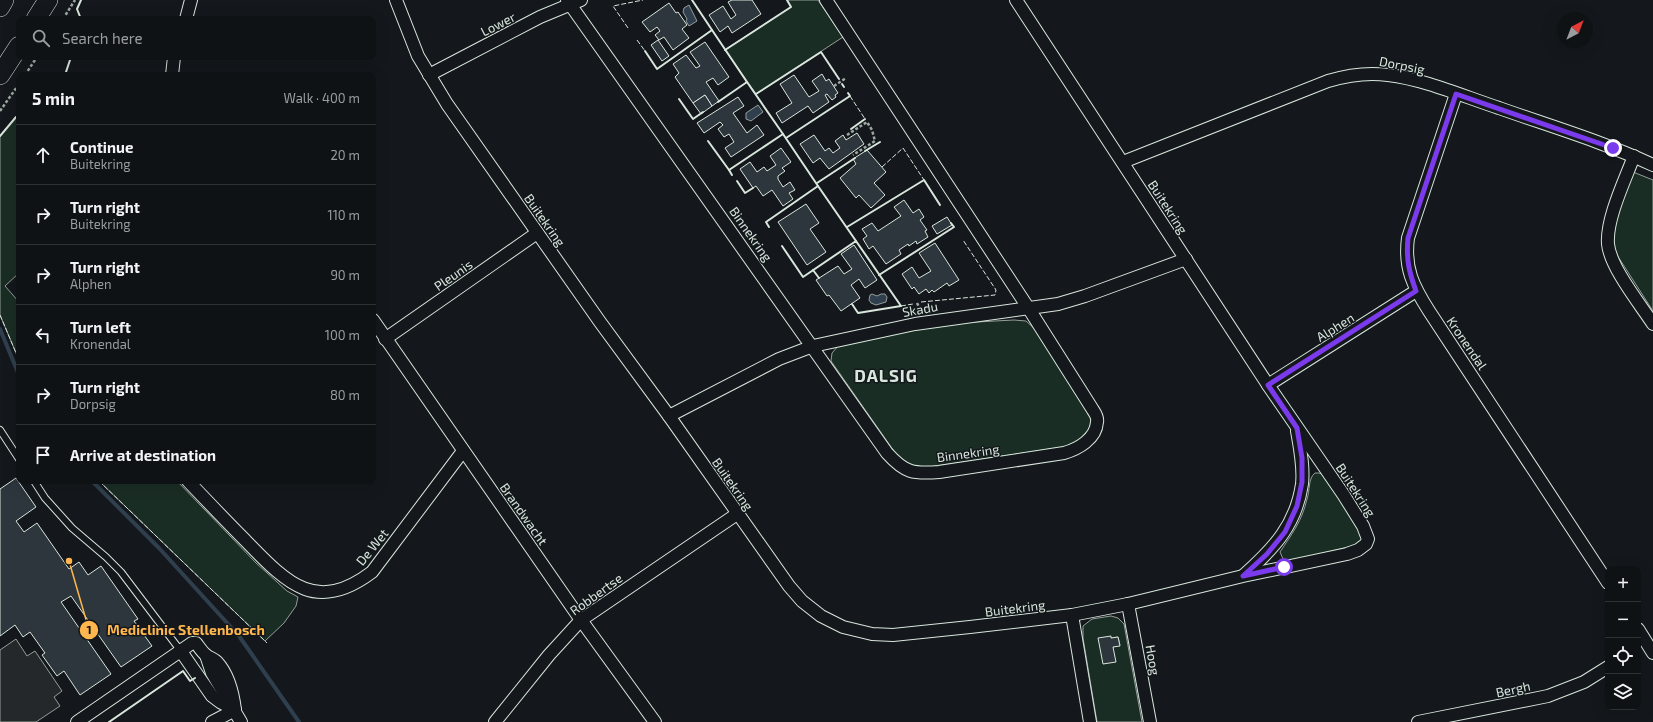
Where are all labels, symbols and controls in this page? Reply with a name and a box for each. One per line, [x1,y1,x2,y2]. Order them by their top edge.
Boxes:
street label: Lower [478,9,518,39]
north arrow [1557,12,1593,48]
search box [16,16,376,60]
icon: search [30,27,52,49]
text: Search here [62,29,143,47]
street label: Dorpsig [1378,53,1426,77]
text: 5 min [32,88,75,108]
text: Walk · 400 m [284,90,360,106]
text: Continue [70,138,133,156]
route end [1604,139,1622,157]
icon: ahead [32,144,54,166]
text: 20 m [331,147,360,163]
text: Buitekring [70,156,131,172]
street label: Buitekring [1145,177,1191,237]
street label: Buitekring [521,191,569,249]
text: Turn right [70,198,140,216]
icon: right [32,204,54,226]
street label: Binnekring [726,204,776,264]
text: 110 m [328,207,360,223]
text: Buitekring [70,216,131,232]
street label: Pleunis [431,256,475,294]
text: Turn right [70,258,140,276]
icon: right [32,264,54,286]
text: 90 m [330,267,360,283]
text: Alphen [70,276,112,292]
street label: Skadu [901,298,939,320]
street label: Alphen [1313,309,1357,345]
street label: Kronendal [1443,313,1491,373]
text: Turn left [70,318,131,336]
icon: left [32,324,54,346]
text: 100 m [325,327,360,343]
text: Kronendal [70,336,131,352]
district label: DALSIG [854,365,918,385]
text: Turn right [70,378,140,396]
icon: right [32,384,54,406]
text: 80 m [330,387,360,403]
text: Dorpsig [70,396,116,412]
street label: Binnekring [936,441,1000,465]
icon: arrive [32,444,54,466]
text: Arrive at destination [70,446,216,464]
street label: Buitekring [709,455,757,513]
street label: Buitekring [1333,460,1379,520]
street label: Brandwacht [497,480,551,548]
street label: De Wet [352,525,392,569]
route start [1275,558,1293,576]
map controls [1605,566,1641,710]
button: + [1605,566,1641,602]
street label: Robbertse [567,570,625,618]
street label: Buitekring [984,596,1046,620]
button: − [1605,602,1641,638]
callout: Mediclinic Stellenbosch [79,617,273,643]
text: Mediclinic Stellenbosch [107,621,265,638]
text: 1 [86,622,92,636]
button: locate [1605,638,1641,674]
street label: Hoog [1142,643,1164,677]
button: layers [1605,674,1641,710]
street label: Bergh [1494,678,1532,700]

